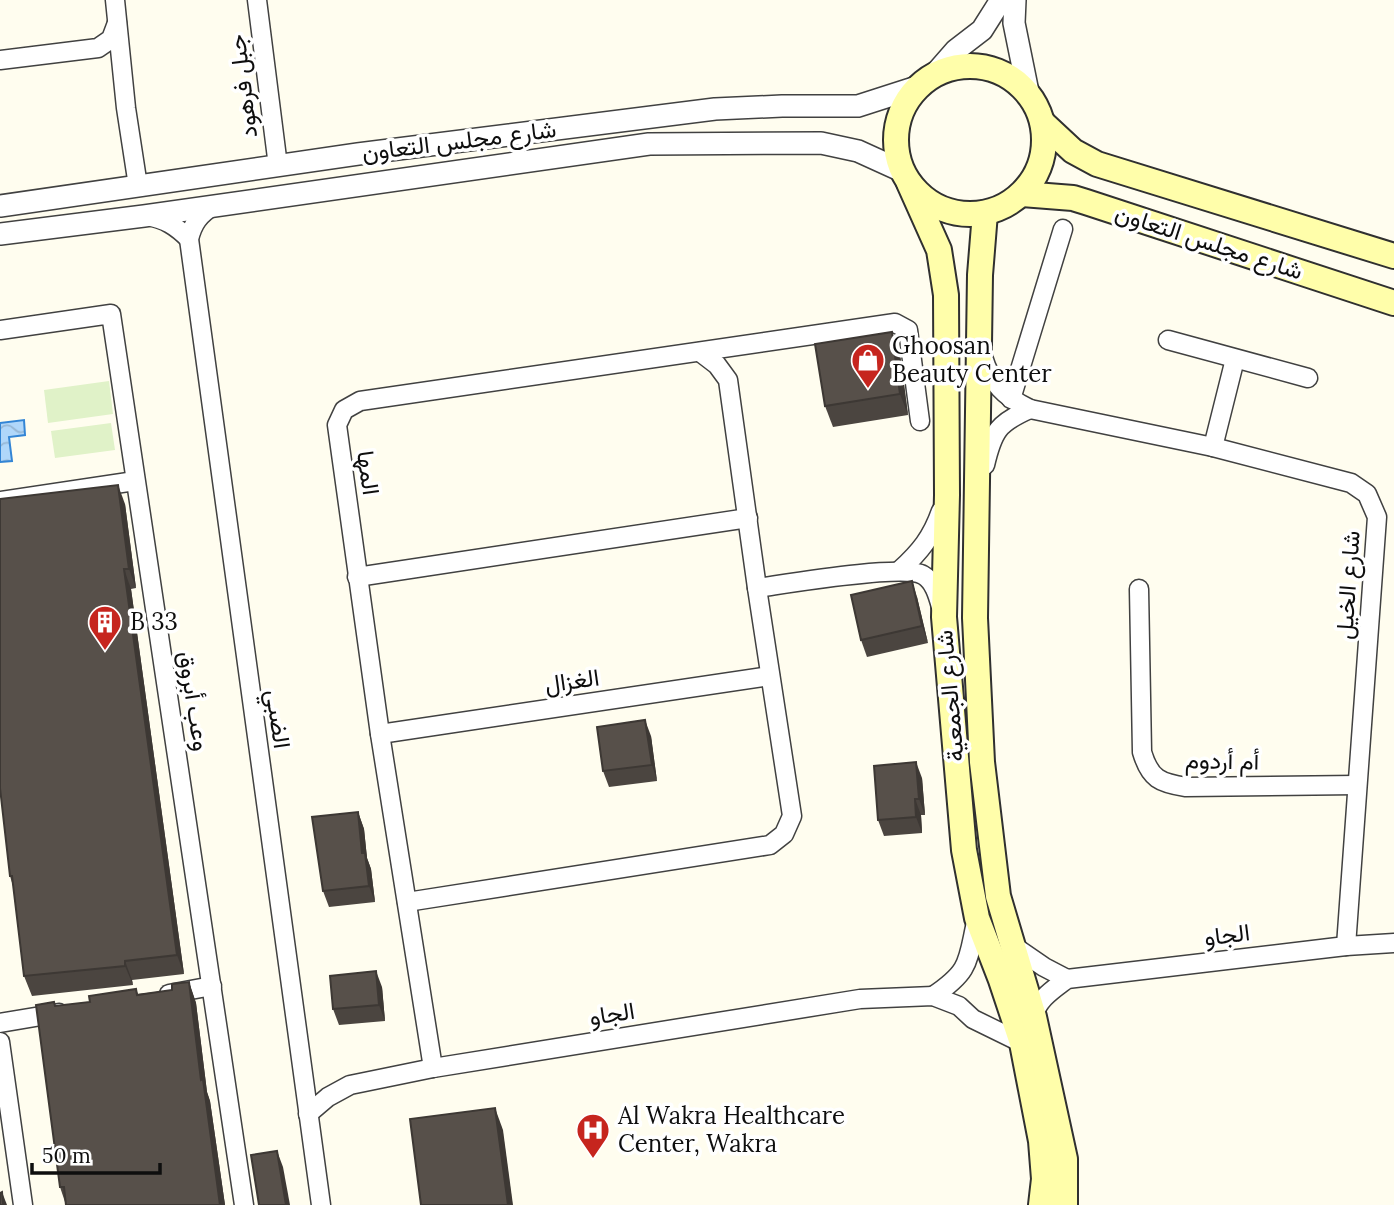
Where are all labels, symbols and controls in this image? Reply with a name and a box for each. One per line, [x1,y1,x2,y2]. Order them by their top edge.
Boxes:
street label: جبل فرهود [221,33,264,140]
street label: شارع مجلس التعاون [360,113,558,169]
street label: شارع مجلس التعاون [1111,197,1307,287]
place label: Ghoosan Beauty Center [892,330,1052,389]
shop icon: Ghoosan Beauty Center [849,341,887,390]
street label: المها [350,449,387,497]
street label: شارع الخيل [1328,530,1368,640]
building icon: B 33 [86,603,124,652]
place label: B 33 [130,606,178,637]
street label: شارع الجمعية [928,629,972,763]
street label: وعب أبروق [171,649,218,753]
street label: الغزال [543,661,601,700]
street label: الضبي [255,687,298,751]
street label: أم أردوم [1184,744,1260,778]
street label: الجاو [1202,916,1252,953]
street label: الجاو [587,995,637,1032]
place label: Al Wakra Healthcare Center, Wakra [617,1100,845,1159]
hospital icon: Al Wakra Healthcare Center, Wakra [574,1111,612,1160]
scale bar [32,1132,159,1176]
text: 50 m [42,1142,91,1169]

